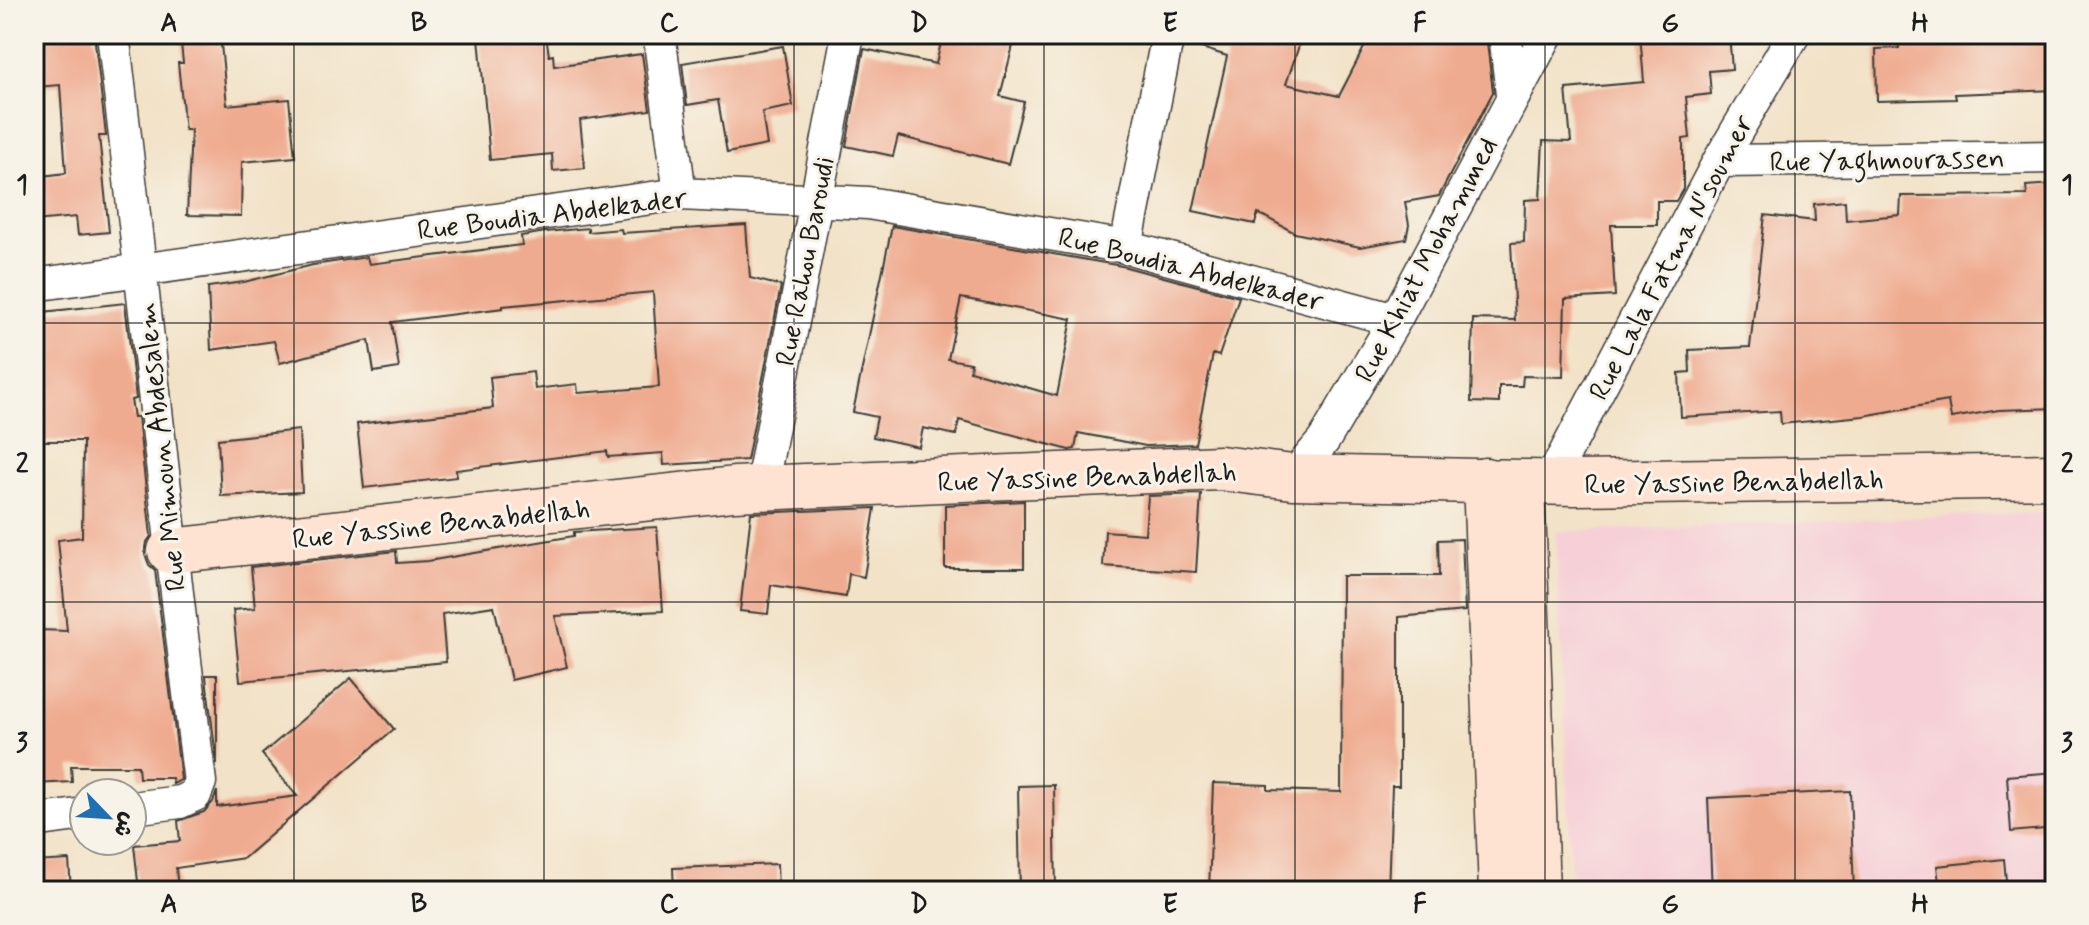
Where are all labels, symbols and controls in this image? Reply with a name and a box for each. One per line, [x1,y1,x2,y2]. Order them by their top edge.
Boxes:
text: A [160,7,178,41]
text: B [411,7,427,41]
text: C [660,7,679,41]
text: D [910,7,928,41]
text: E [1162,7,1178,41]
text: F [1413,7,1427,41]
text: G [1661,7,1679,41]
text: H [1912,7,1929,41]
street label: Rue Lala Fatma N'soumer [1581,108,1764,407]
street label: Rue Khiat Mohammed [1347,131,1507,389]
street label: Rue Yaghmourassen [1769,141,2005,185]
street label: Rue Rahou Baroudi [768,154,845,369]
text: 1 [16,169,28,203]
text: 1 [2061,169,2073,203]
street label: Rue Boudia Abdelkader [415,180,690,250]
street label: Rue Boudia Abdelkader [1054,220,1328,321]
street label: Rue Mimoun Abdesalem [129,301,196,593]
text: 2 [16,448,29,482]
text: 2 [2061,448,2074,482]
street label: Rue Yassine Benabdellah [937,455,1237,502]
street label: Rue Yassine Benabdellah [1584,462,1884,505]
street label: Rue Yassine Benabdellah [291,491,592,560]
text: 3 [16,727,28,761]
text: 3 [2061,727,2073,761]
north arrow [68,777,148,857]
text: ش [107,808,142,841]
text: A [160,888,178,922]
text: B [411,888,427,922]
text: C [660,888,679,922]
text: D [910,888,928,922]
text: E [1162,888,1178,922]
text: F [1413,888,1427,922]
text: G [1661,888,1679,922]
text: H [1912,888,1929,922]

